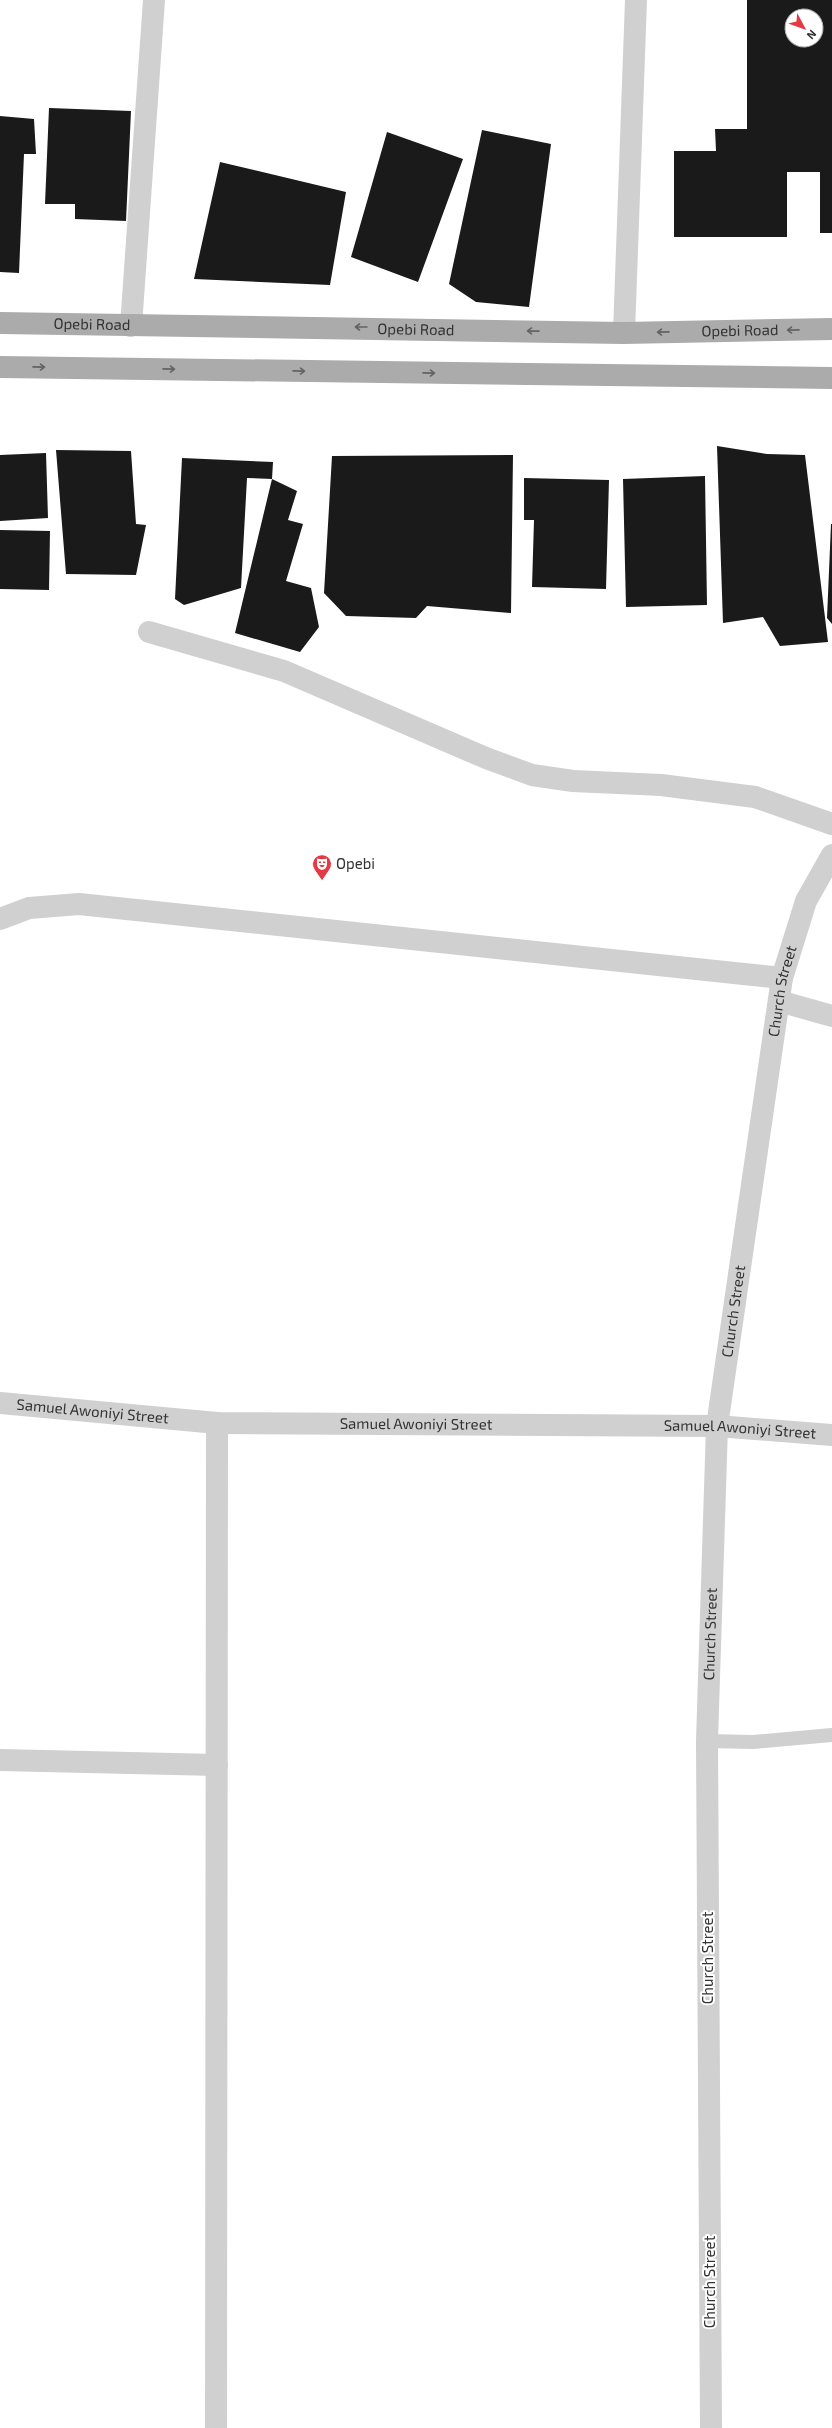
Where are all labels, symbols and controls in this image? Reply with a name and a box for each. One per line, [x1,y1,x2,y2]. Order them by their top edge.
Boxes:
north arrow [784,8,824,48]
text: N [804,28,819,42]
street label: Opebi Road [53,314,131,333]
street label: Opebi Road [377,319,455,338]
street label: Opebi Road [701,320,779,340]
one-way arrow [355,323,368,331]
one-way arrow [787,326,800,334]
one-way arrow [527,327,540,335]
one-way arrow [657,328,670,336]
one-way arrow [32,363,45,371]
one-way arrow [162,365,175,373]
one-way arrow [292,367,305,375]
one-way arrow [422,369,435,377]
theatre icon: Opebi [311,853,333,881]
place label: Opebi [336,854,375,872]
street label: Church Street [764,943,800,1038]
street label: Church Street [717,1264,748,1358]
street label: Samuel Awoniyi Street [16,1395,170,1427]
street label: Samuel Awoniyi Street [340,1414,493,1433]
street label: Samuel Awoniyi Street [664,1416,817,1442]
street label: Church Street [699,1587,720,1681]
street label: Church Street [698,1911,716,2004]
street label: Church Street [700,2235,718,2328]

